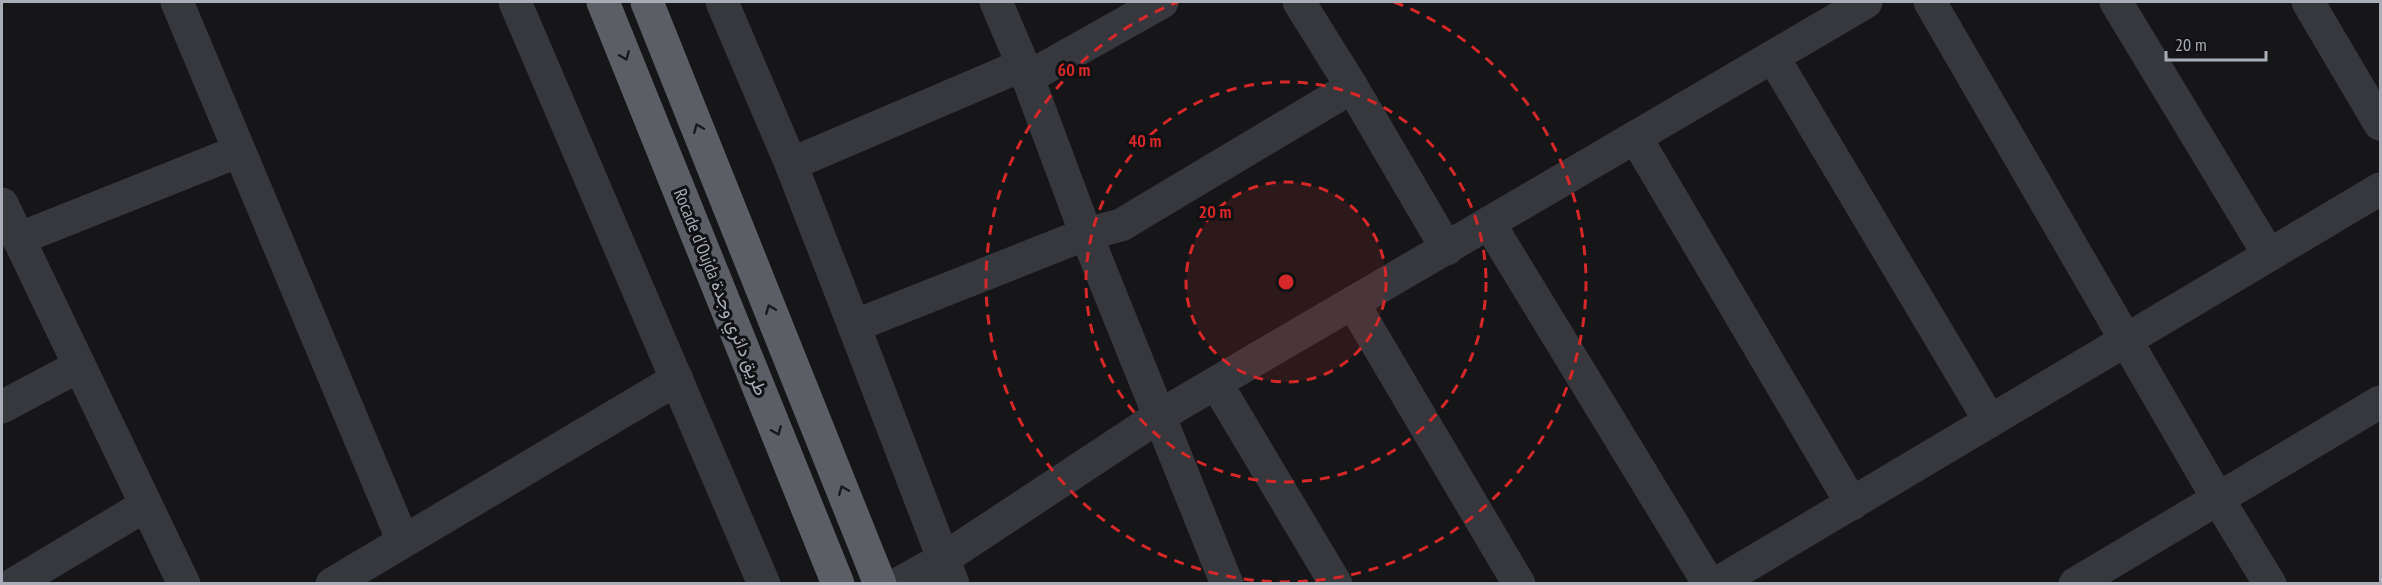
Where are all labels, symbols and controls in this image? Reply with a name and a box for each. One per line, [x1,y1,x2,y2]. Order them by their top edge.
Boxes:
scale bar [2166,24,2266,62]
text: 20 m [2175,33,2207,56]
one-way arrow [618,49,630,60]
text: 60 m [1058,58,1090,81]
one-way arrow [693,123,705,134]
text: 40 m [1129,129,1161,152]
street label: Rocade d'Oujda طريق دائري وجدة [665,185,773,400]
text: 20 m [1199,200,1231,223]
centre of rings [1276,272,1296,292]
one-way arrow [765,304,777,315]
one-way arrow [770,425,782,436]
one-way arrow [838,485,850,496]

